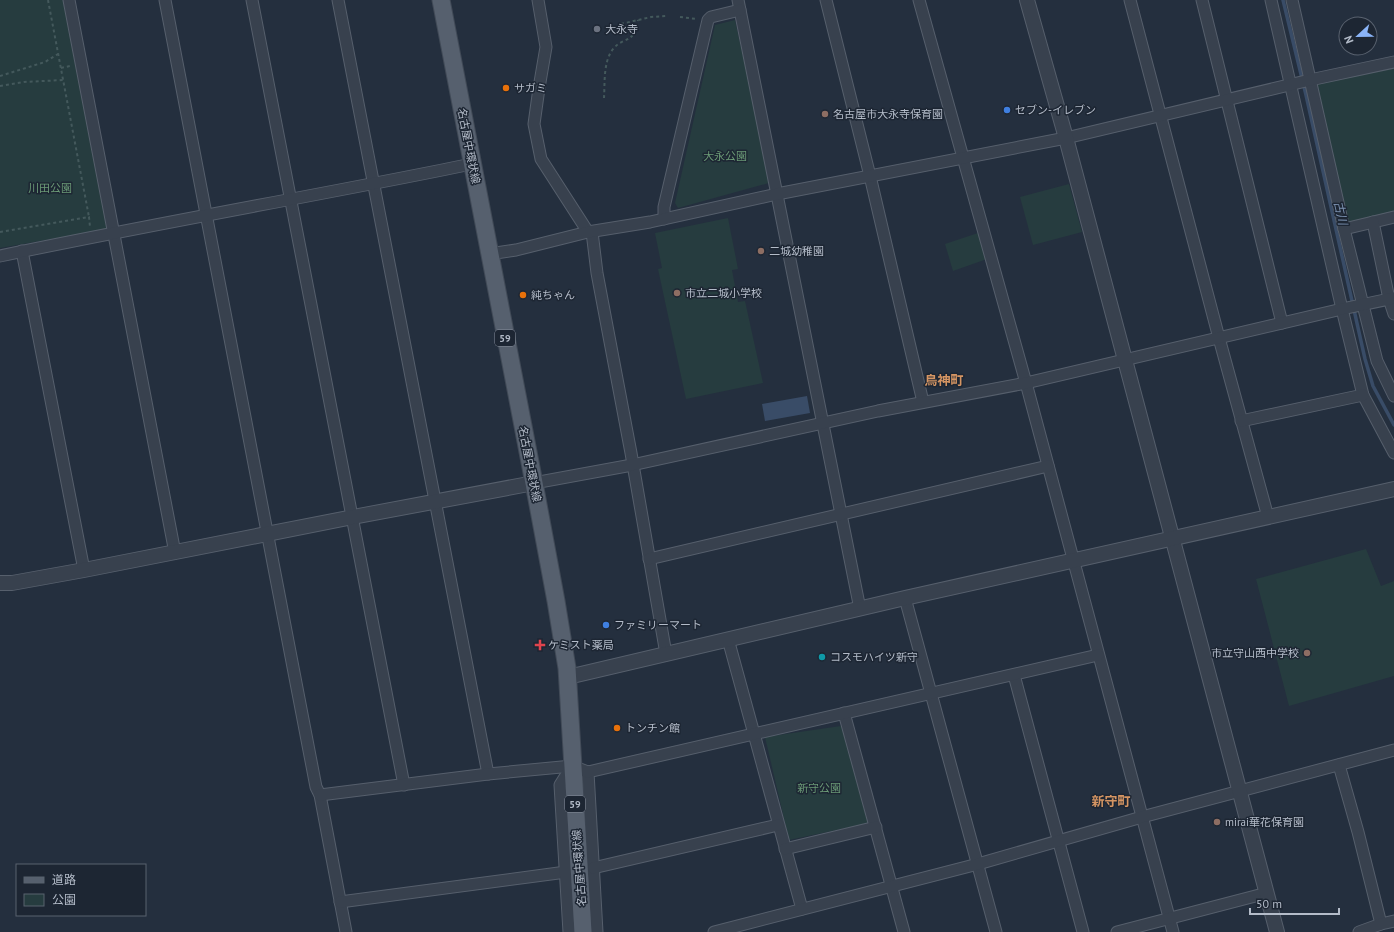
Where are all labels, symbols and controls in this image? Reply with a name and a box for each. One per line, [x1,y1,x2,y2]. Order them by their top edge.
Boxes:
north arrow [1338,16,1378,56]
place label: 大永寺 [605,22,638,36]
marker: 大永寺 [592,24,602,34]
text: N [1341,34,1357,46]
place label: サガミ [514,81,547,95]
marker: サガミ [501,83,511,93]
place label: セブン-イレブン [1015,103,1096,117]
marker: セブン-イレブン [1002,105,1012,115]
street label: 名古屋中環状線 [455,107,483,185]
place label: 名古屋市大永寺保育園 [833,107,943,121]
marker: 名古屋市大永寺保育園 [820,109,830,119]
park label: 大永公園 [703,149,747,163]
park label: 川田公園 [28,181,72,195]
water label: 古川 [1331,200,1351,228]
place label: 二城幼稚園 [769,244,824,258]
marker: 二城幼稚園 [756,246,766,256]
place label: 市立二城小学校 [685,286,762,300]
place label: 純ちゃん [531,288,575,302]
marker: 市立二城小学校 [672,288,682,298]
marker: 純ちゃん [518,290,528,300]
road number: 59 [495,330,515,346]
district label: 鳥神町 [924,372,964,389]
street label: 名古屋中環状線 [516,425,544,503]
place label: ファミリーマート [614,618,702,632]
marker: ファミリーマート [601,620,611,630]
place label: ケミスト薬局 [548,638,614,652]
marker: ケミスト薬局 [535,640,545,650]
place label: 市立守山西中学校 [1211,646,1299,660]
marker: 市立守山西中学校 [1302,648,1312,658]
place label: コスモハイツ新守 [830,650,918,664]
marker: コスモハイツ新守 [817,652,827,662]
place label: トンチン館 [625,721,680,735]
marker: トンチン館 [612,723,622,733]
park label: 新守公園 [797,781,841,795]
district label: 新守町 [1091,793,1131,810]
road number: 59 [565,796,585,812]
place label: mirai華花保育園 [1225,815,1304,829]
marker: mirai華花保育園 [1212,817,1222,827]
street label: 名古屋中環状線 [569,829,589,907]
legend [16,864,146,916]
text: 道路 [52,872,76,887]
scale bar [1250,890,1339,916]
text: 公園 [52,892,76,907]
text: 50 m [1256,896,1282,911]

